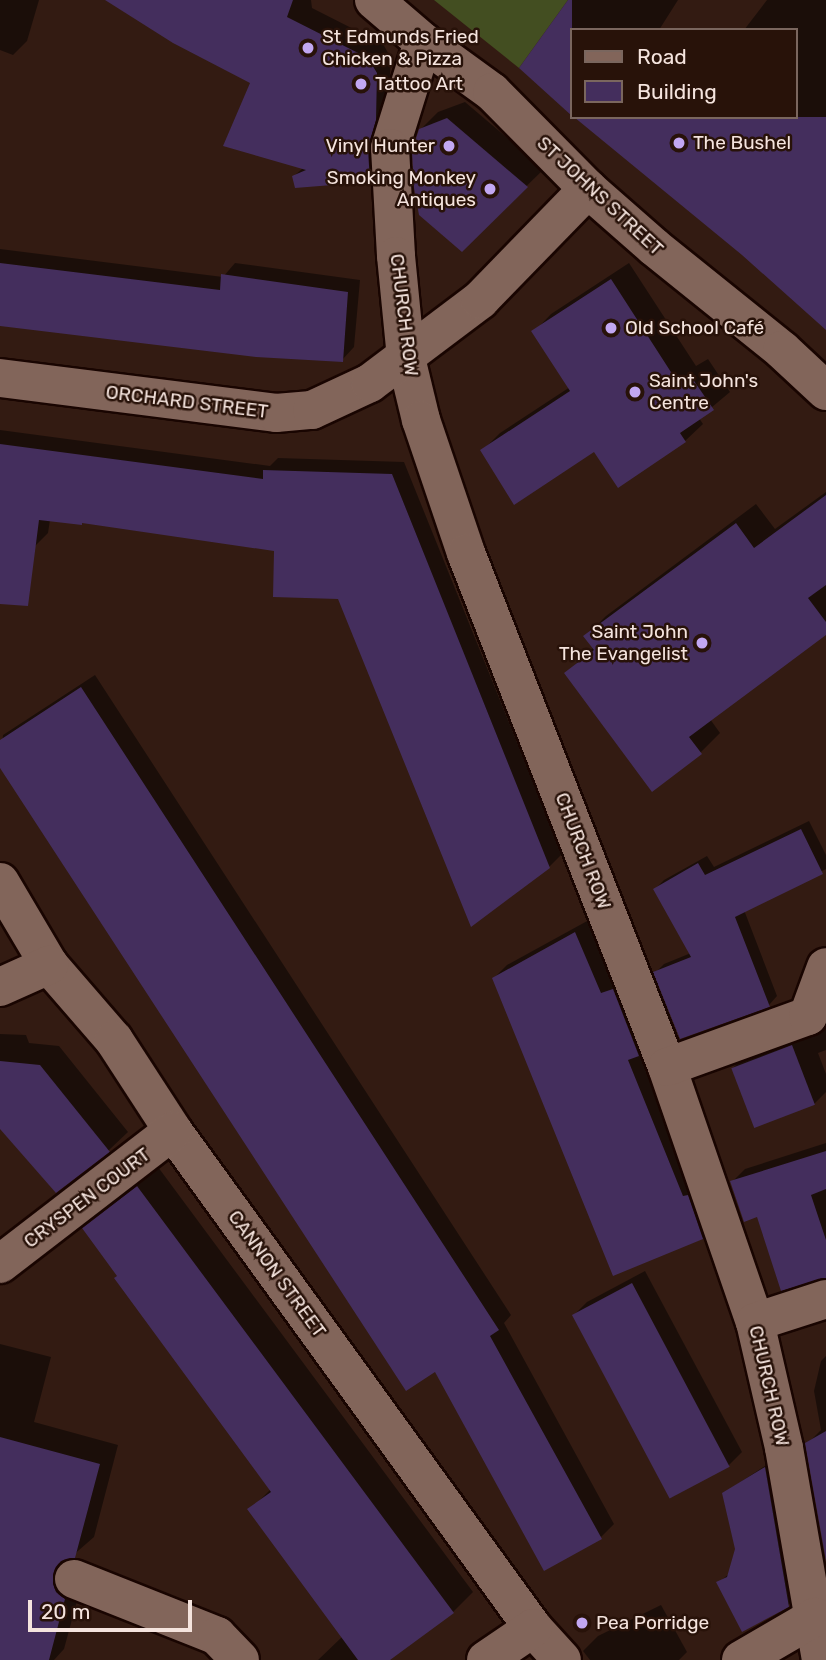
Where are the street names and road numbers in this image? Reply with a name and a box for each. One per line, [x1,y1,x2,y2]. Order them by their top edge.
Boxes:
street label: ST JOHNS STREET [532,132,668,260]
street label: CHURCH ROW [385,252,423,378]
street label: ORCHARD STREET [104,381,270,423]
street label: CHURCH ROW [550,789,616,913]
street label: CRYSPEN COURT [19,1143,155,1253]
street label: CANNON STREET [223,1206,331,1342]
street label: CHURCH ROW [744,1323,794,1449]

